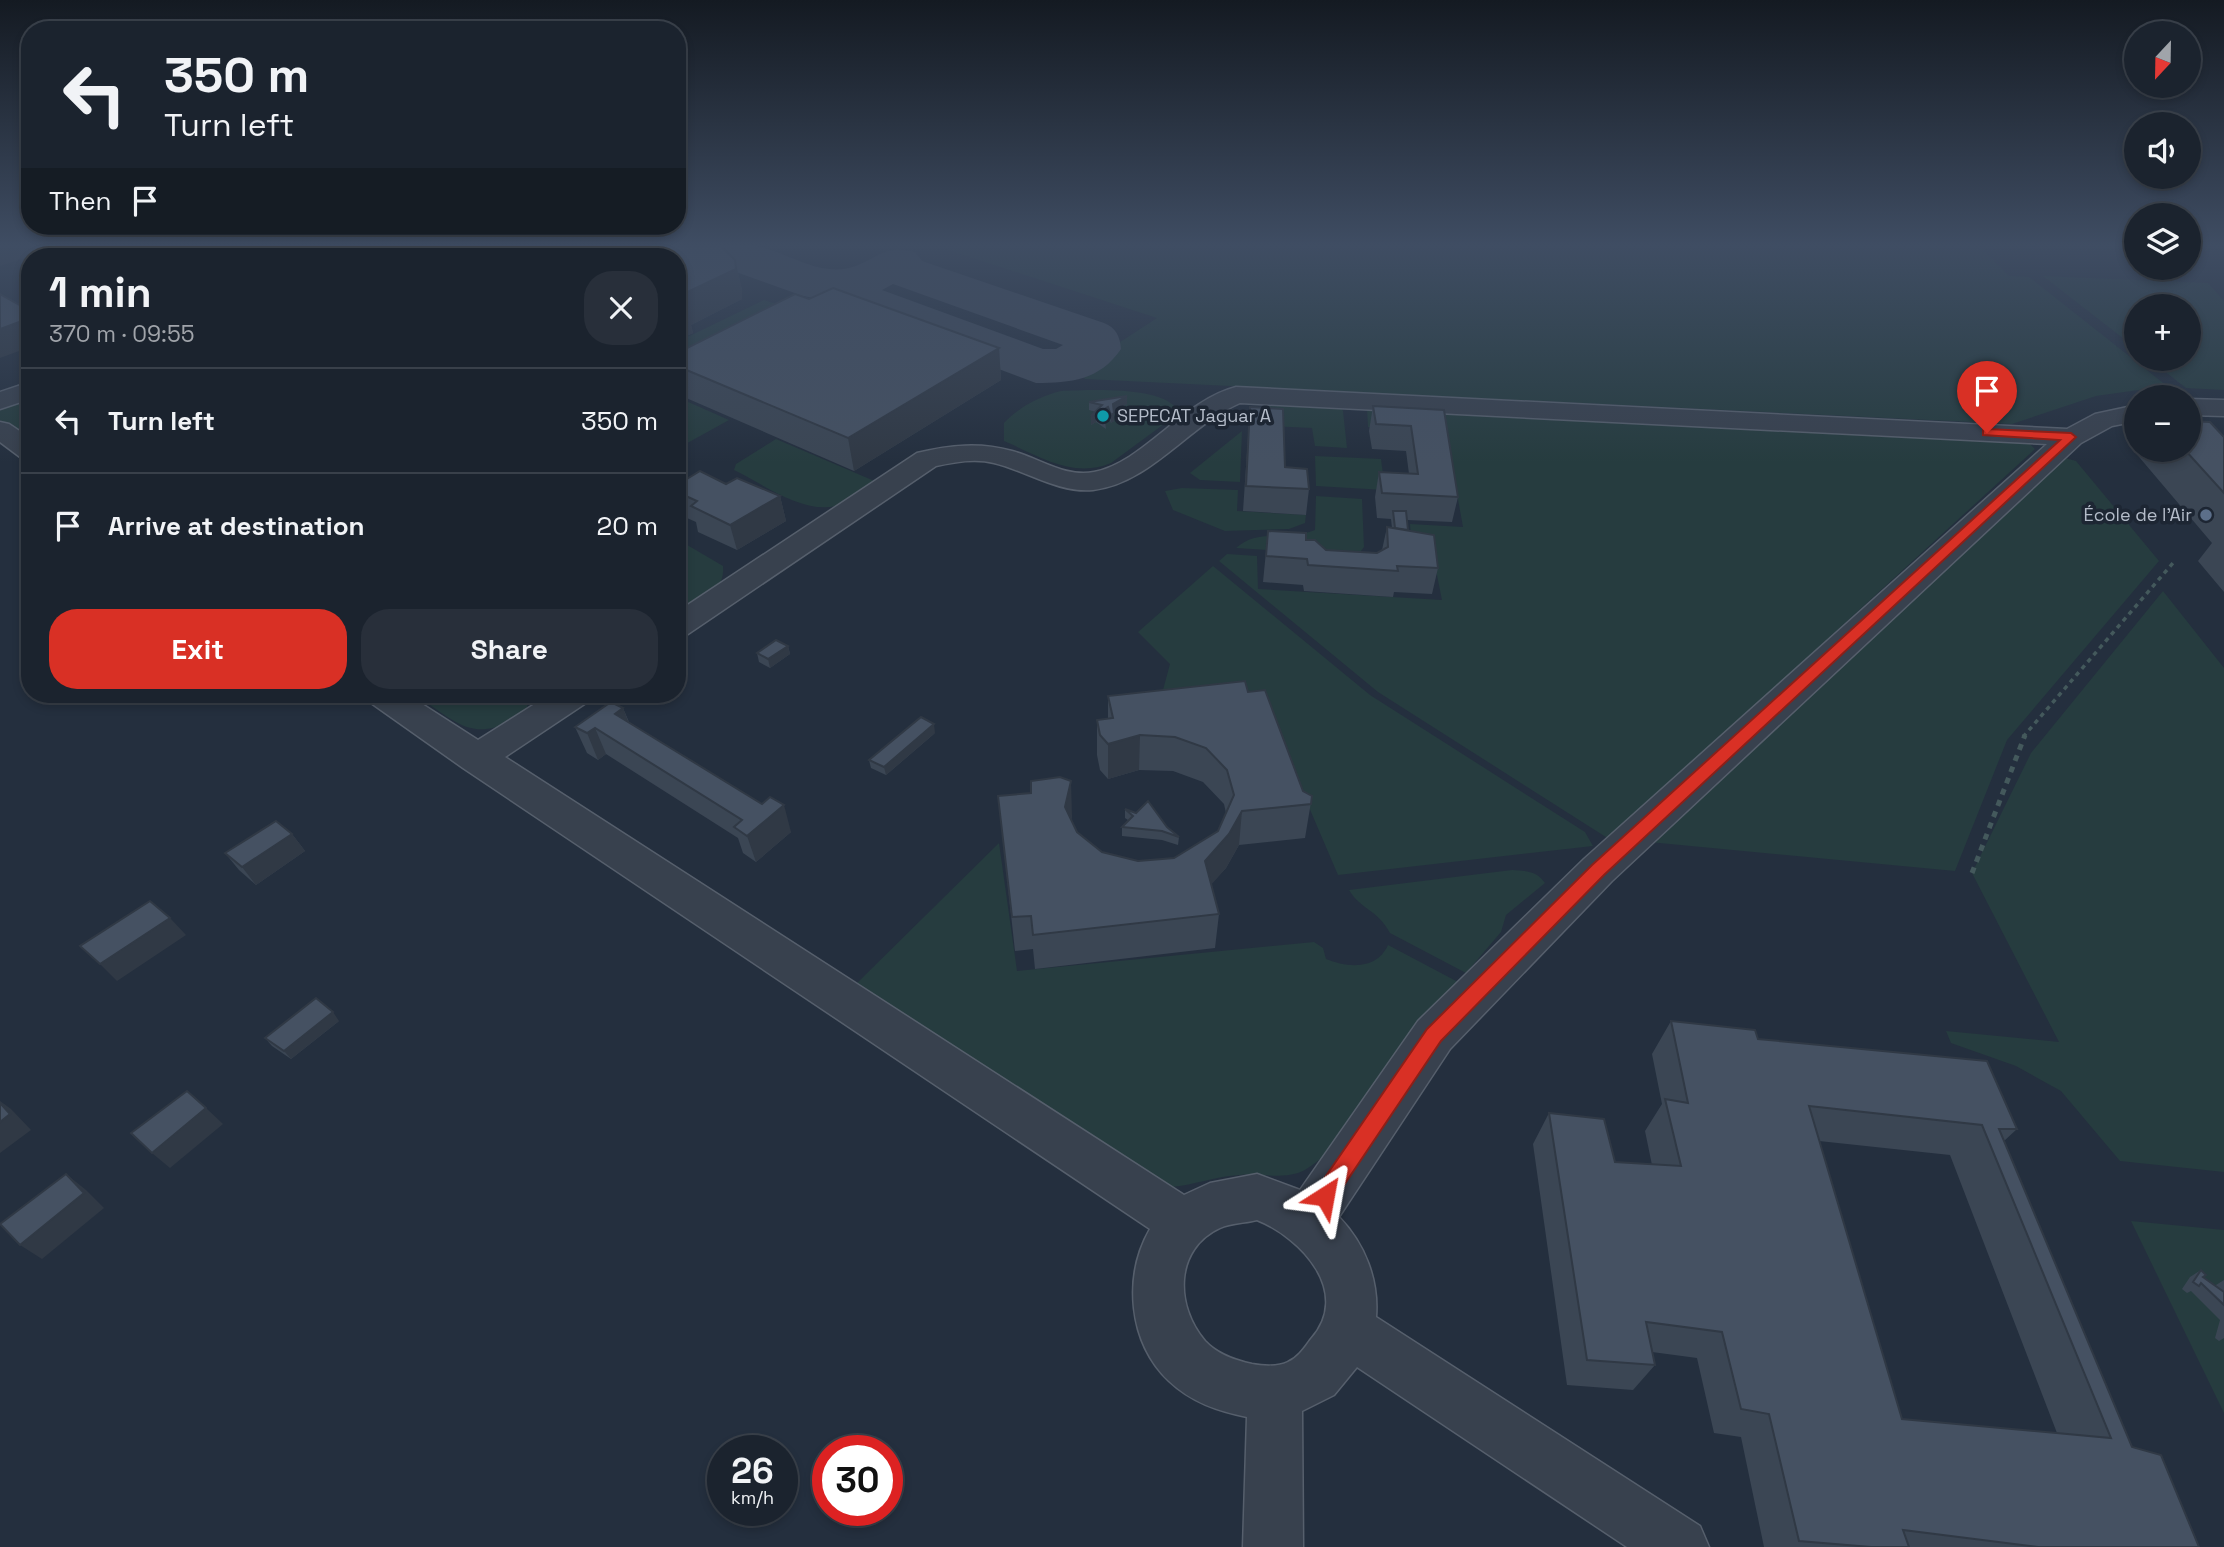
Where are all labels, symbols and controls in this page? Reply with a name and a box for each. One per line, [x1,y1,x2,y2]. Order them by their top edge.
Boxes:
north arrow [2124,21,2202,98]
map controls [2124,21,2201,462]
text: 350 m [164,44,309,106]
icon: left [49,49,140,140]
text: Turn left [164,105,294,145]
button: sound [2124,112,2201,189]
icon: arrive [126,182,164,220]
text: Then [49,184,112,218]
button: layers [2124,203,2201,280]
text: 1 min [49,266,152,319]
button: close [584,271,658,345]
button: + [2124,294,2201,371]
text: 370 m · 09:55 [49,319,194,349]
pin [1957,361,2017,433]
icon: arrive [1968,372,2006,410]
button: − [2124,385,2201,462]
icon: left [49,402,87,440]
text: Turn left [108,404,215,438]
text: 350 m [581,404,658,438]
place label: SEPECAT Jaguar A [1117,404,1271,427]
marker: SEPECAT Jaguar A [1095,408,1111,424]
place label: École de l'Air [2084,503,2192,526]
icon: arrive [49,507,87,545]
marker: École de l'Air [2198,507,2214,523]
text: Arrive at destination [108,509,365,543]
text: 20 m [597,509,658,543]
button: Exit [49,609,347,689]
button: Share [361,609,658,689]
position arrow [1288,1159,1362,1233]
speed limit sign: 30 [812,1435,903,1526]
text: 26 [731,1449,774,1493]
text: km/h [731,1486,774,1509]

